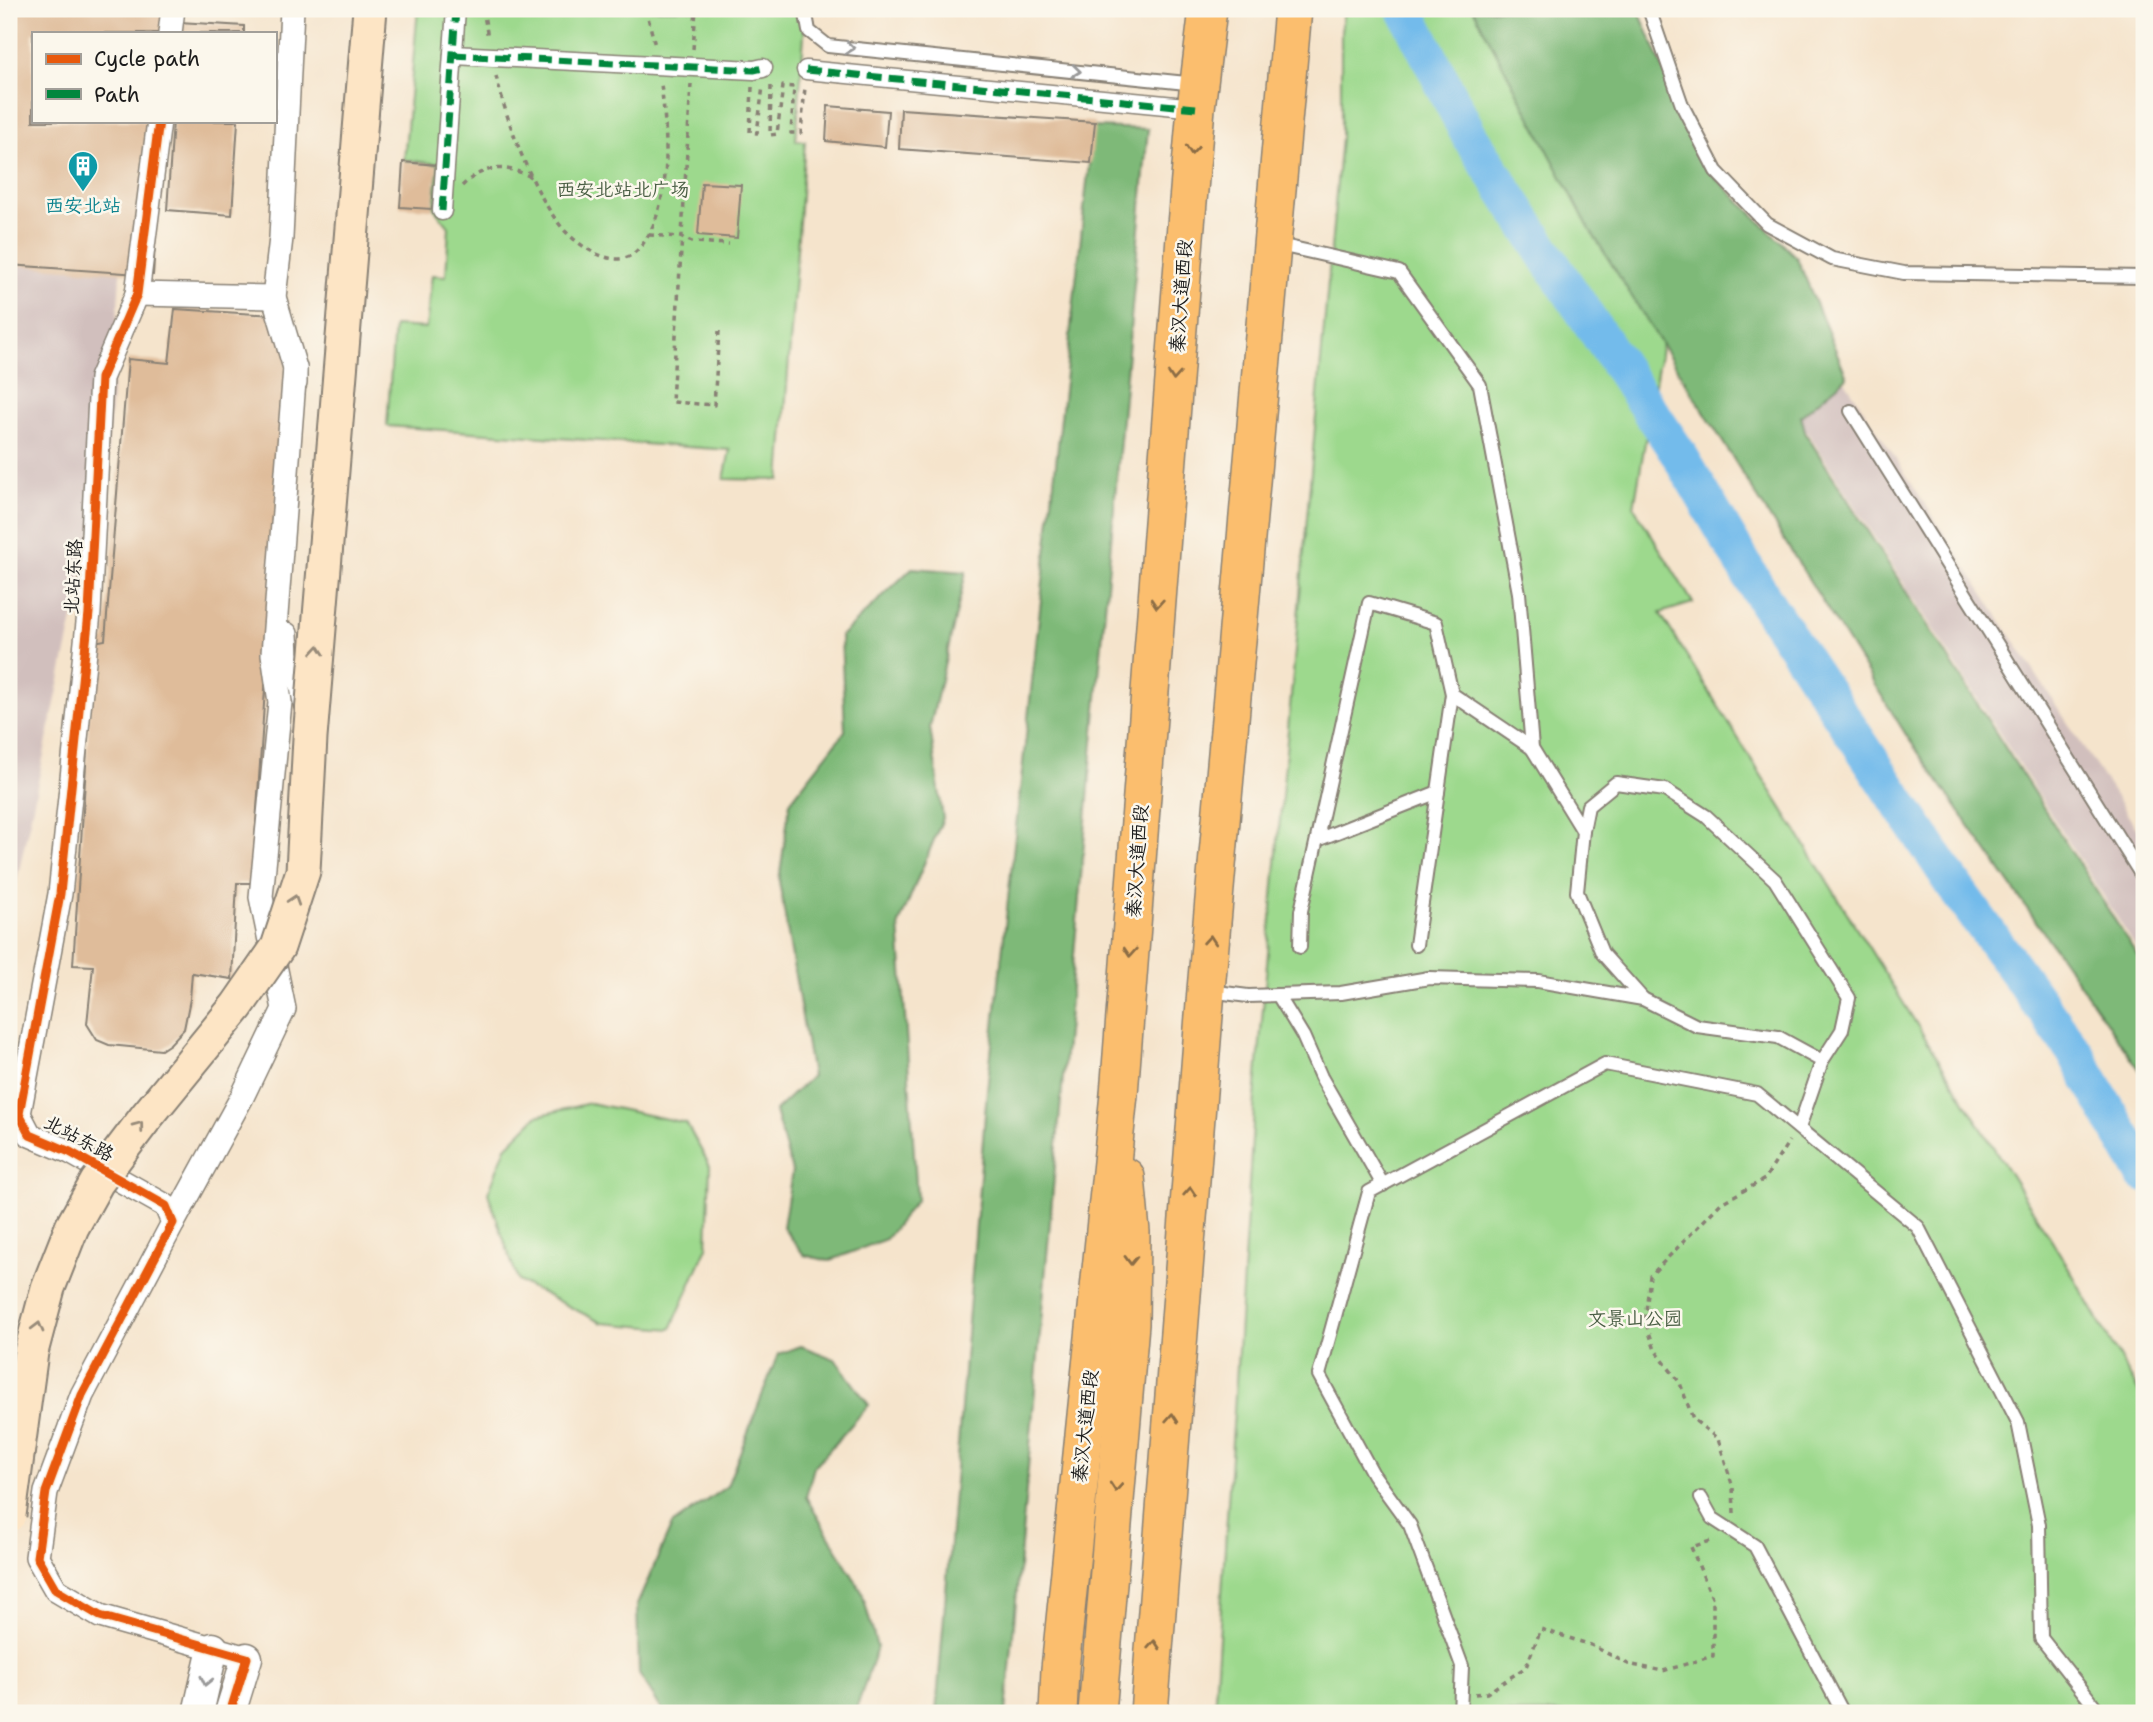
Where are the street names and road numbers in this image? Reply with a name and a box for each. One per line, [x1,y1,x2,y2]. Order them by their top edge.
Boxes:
street label: 秦汉大道西段 [1165,238,1197,354]
street label: 北站东路 [59,538,87,616]
street label: 秦汉大道西段 [1121,803,1153,919]
street label: 北站东路 [40,1109,118,1167]
street label: 秦汉大道西段 [1067,1368,1103,1484]

